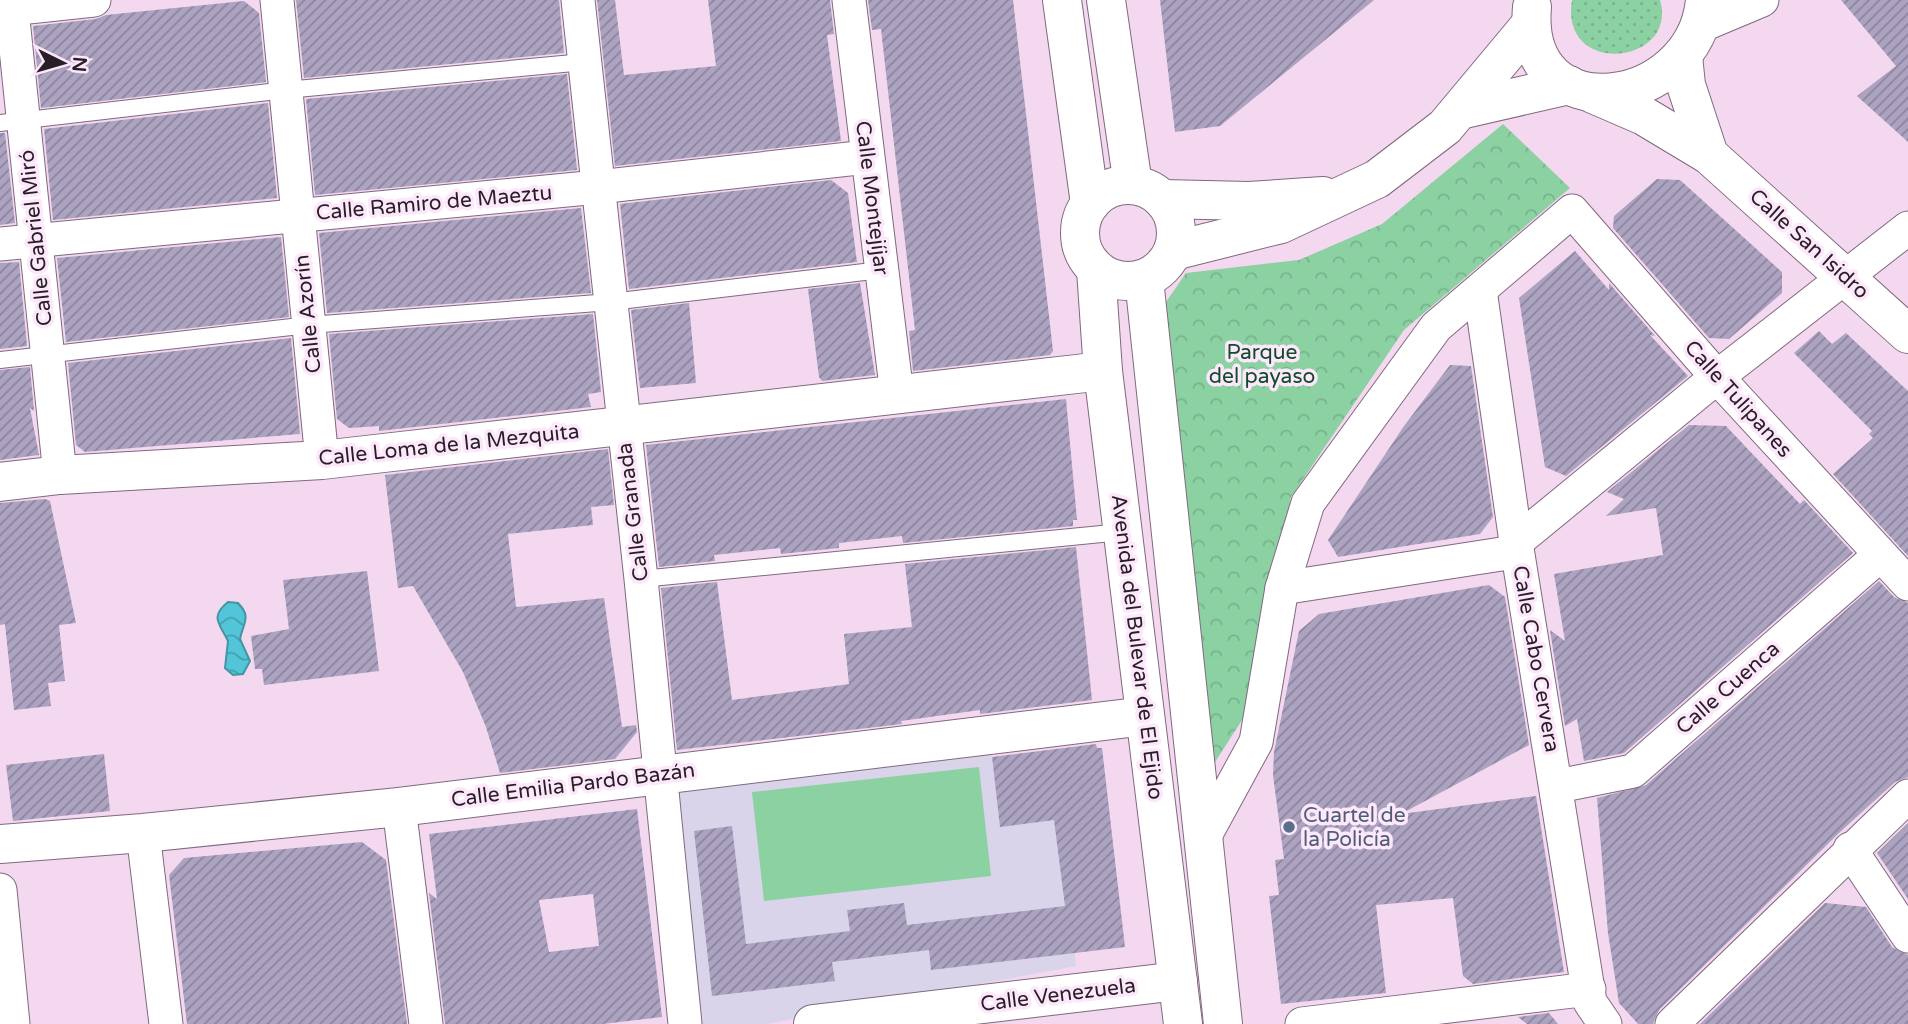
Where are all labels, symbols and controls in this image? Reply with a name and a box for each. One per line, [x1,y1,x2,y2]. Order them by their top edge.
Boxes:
north arrow [28,28,98,98]
text: N [67,56,91,73]
street label: Calle Montejíjar [850,120,894,276]
street label: Calle Gabriel Miró [14,149,58,327]
street label: Calle Ramiro de Maeztu [315,180,553,226]
street label: Calle San Isidro [1744,184,1874,304]
street label: Calle Azorín [289,253,327,375]
street label: Calle Tulipanes [1679,335,1797,463]
park label: Parque del payaso [1209,340,1315,389]
street label: Calle Loma de la Mezquita [317,419,581,471]
street label: Calle Granada [612,441,654,583]
street label: Avenida del Bulevar de El Ejido [1106,493,1168,801]
street label: Calle Cabo Cervera [1507,564,1565,754]
street label: Calle Cuenca [1671,636,1785,740]
street label: Calle Emilia Pardo Bazán [450,758,696,812]
place label: Cuartel de la Policía [1303,803,1406,852]
marker: Cuartel de la Policía [1281,819,1297,835]
street label: Calle Venezuela [979,973,1137,1017]

